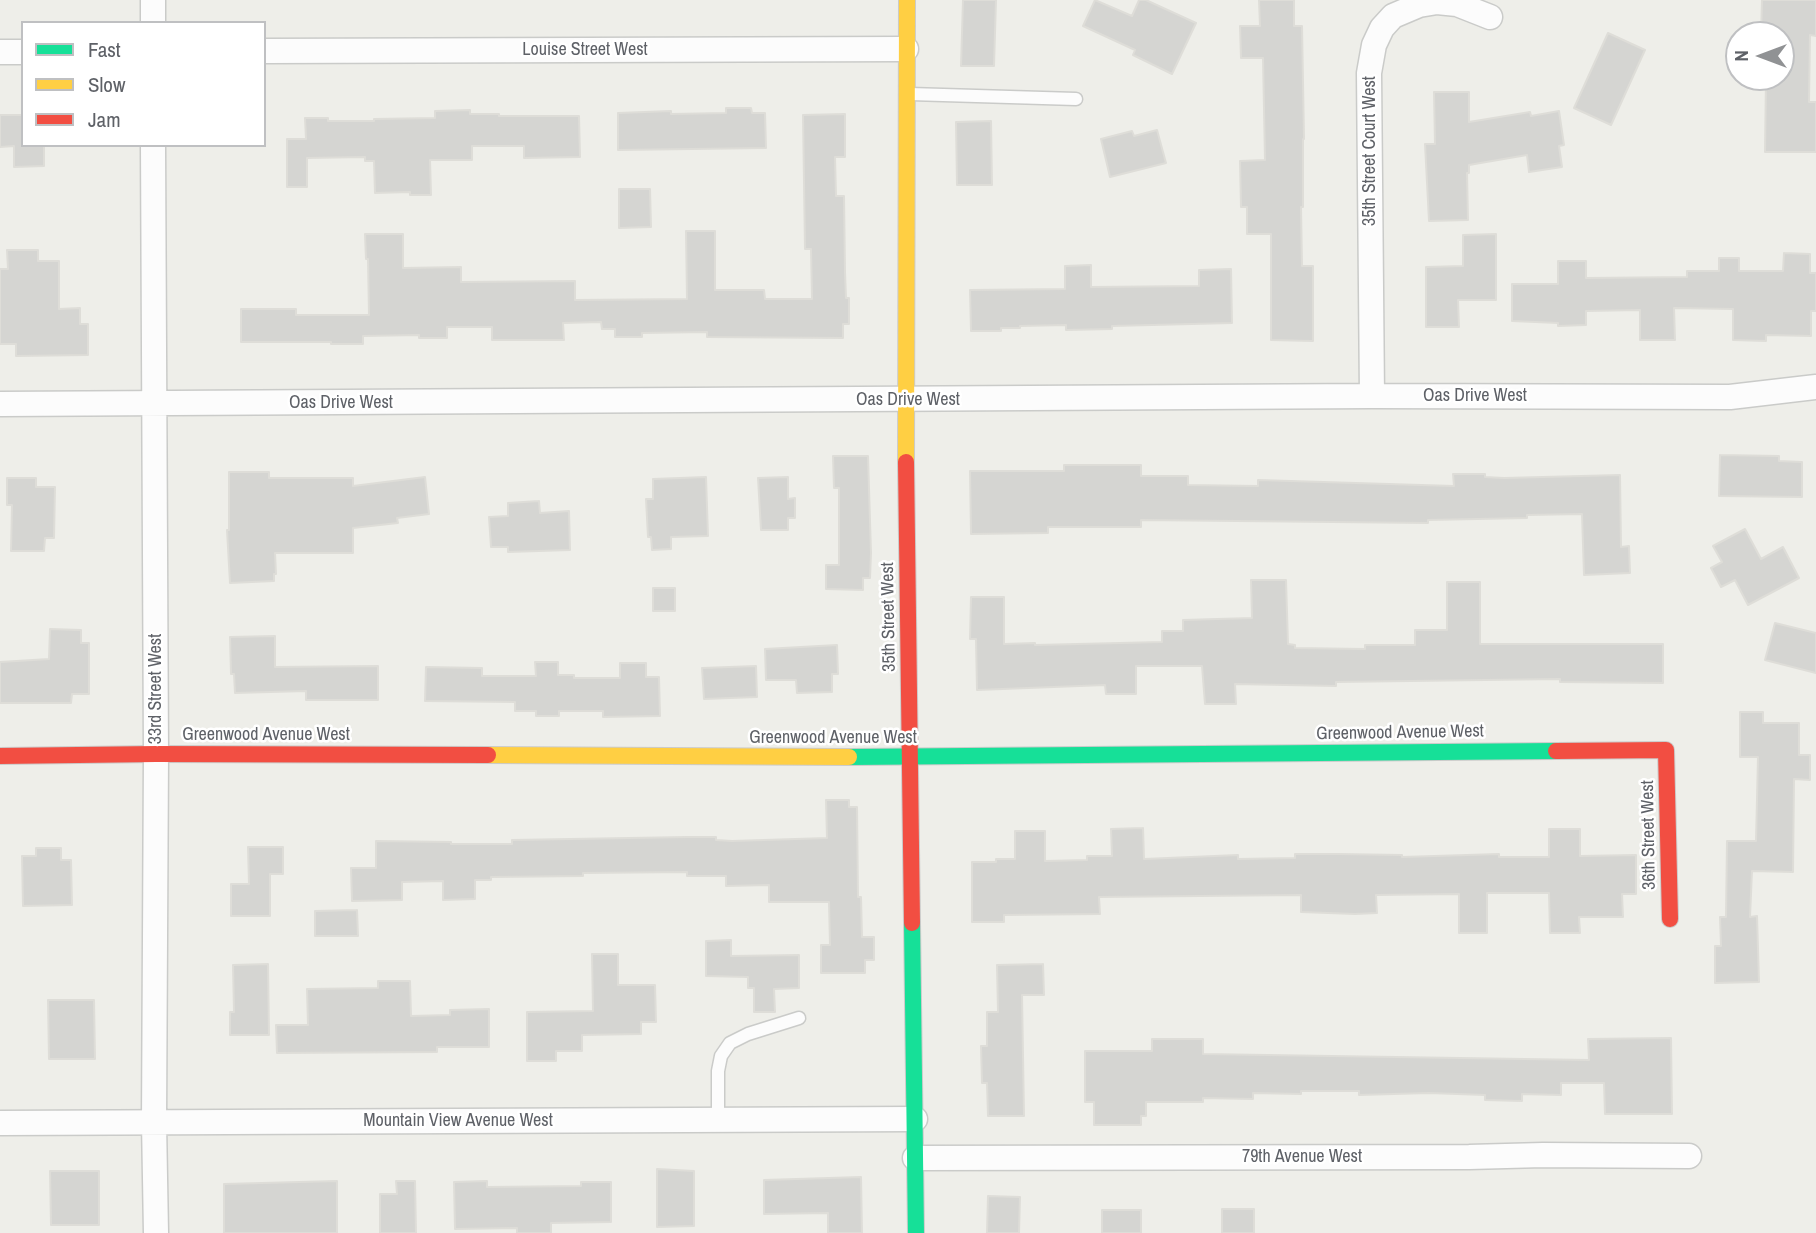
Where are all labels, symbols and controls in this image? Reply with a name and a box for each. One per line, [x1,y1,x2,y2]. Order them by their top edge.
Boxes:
legend [21,21,266,147]
north arrow [1725,21,1795,91]
text: Fast [88,35,121,64]
street label: Louise Street West [522,39,648,61]
text: N [1728,50,1754,62]
text: Slow [88,70,125,99]
street label: 35th Street Court West [1359,76,1381,226]
text: Jam [88,105,121,134]
street label: Oas Drive West [1423,385,1527,407]
street label: Oas Drive West [856,389,960,411]
street label: Oas Drive West [289,392,393,414]
street label: 35th Street West [877,562,901,672]
street label: 33rd Street West [145,634,167,744]
street label: Greenwood Avenue West [1316,721,1484,745]
street label: Greenwood Avenue West [182,724,350,746]
street label: Greenwood Avenue West [749,727,917,749]
street label: 36th Street West [1637,780,1661,890]
street label: Mountain View Avenue West [363,1110,553,1132]
street label: 79th Avenue West [1242,1146,1362,1168]

